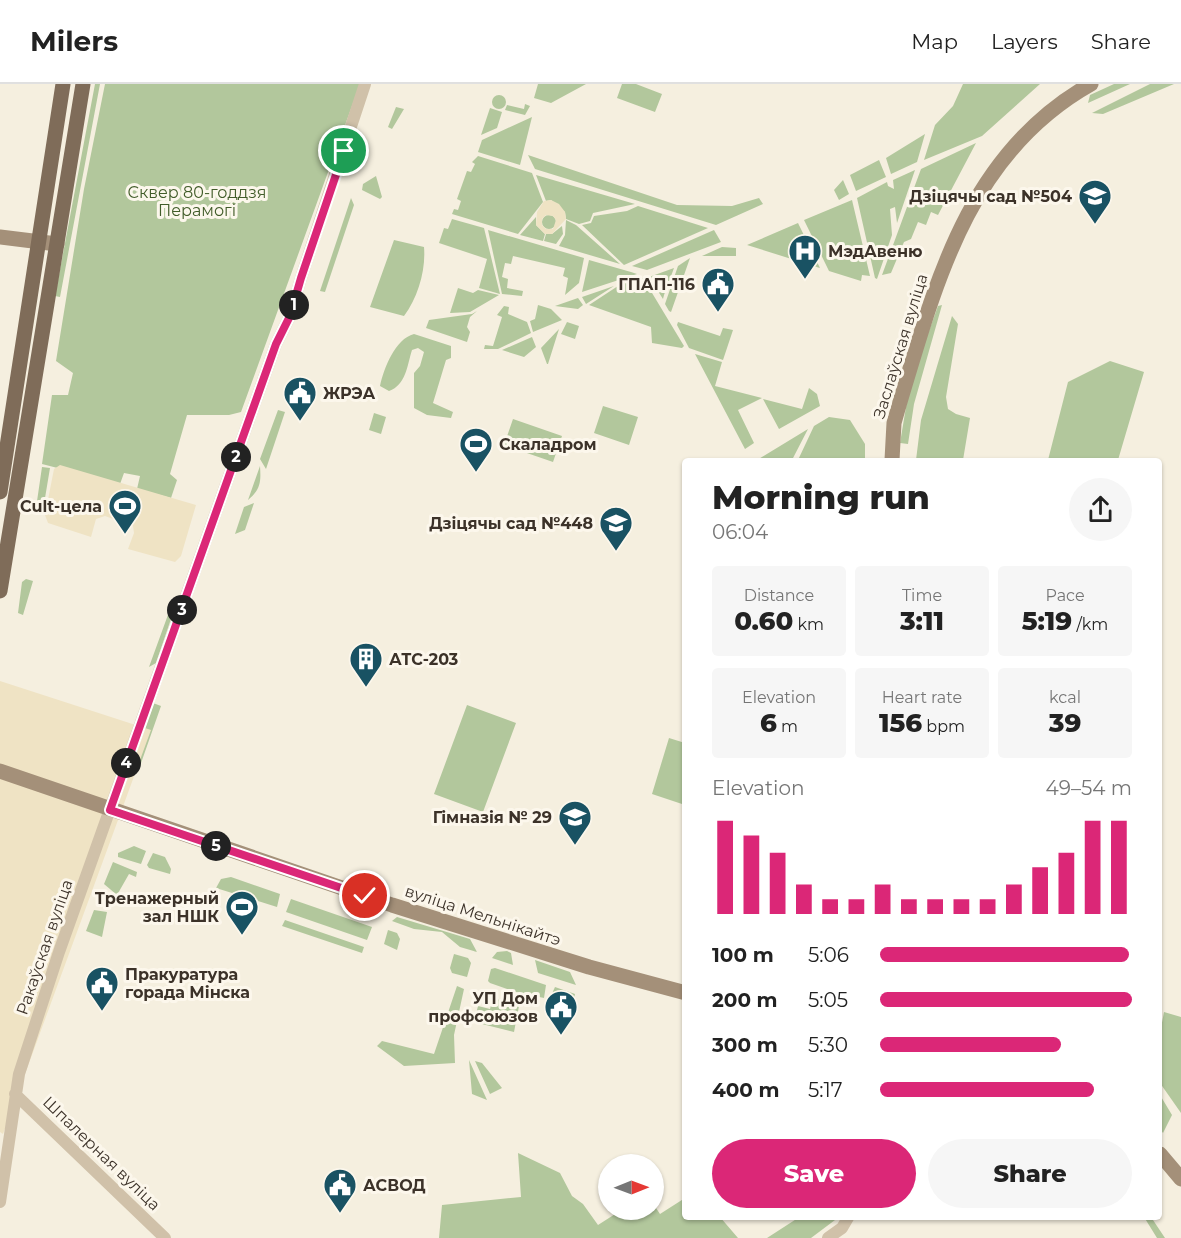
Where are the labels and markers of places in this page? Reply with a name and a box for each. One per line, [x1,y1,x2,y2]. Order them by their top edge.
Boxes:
pin [318,125,369,176]
school or university icon: Дзіцячы сад №504 [1077,178,1113,225]
place label: Дзіцячы сад №504 [909,187,1072,206]
hospital icon: МэдАвеню [787,233,823,280]
place label: МэдАвеню [828,242,923,261]
public building icon: ГПАП-116 [700,266,736,313]
place label: ГПАП-116 [618,275,695,294]
pin: 1 [279,290,309,320]
public building icon: ЖРЭА [282,375,318,422]
place label: ЖРЭА [323,384,376,403]
sports icon: Скаладром [458,426,494,473]
place label: Скаладром [499,435,597,454]
pin: 2 [221,442,251,472]
sports icon: Cult-цела [107,488,143,535]
place label: Cult-цела [20,497,102,516]
school or university icon: Дзіцячы сад №448 [598,505,634,552]
place label: Дзіцячы сад №448 [429,514,593,533]
pin: 3 [167,595,197,625]
building icon: АТС-203 [348,641,384,688]
place label: АТС-203 [389,650,458,669]
pin: 4 [111,748,141,778]
school or university icon: Гімназія № 29 [557,799,593,846]
place label: Гімназія № 29 [433,808,552,827]
pin: 5 [201,831,231,861]
pin [339,870,390,921]
place label: Тренажерный зал НШК [95,889,219,926]
sports icon: Тренажерный зал НШК [224,889,260,936]
public building icon: Пракуратура горада Мінска [84,965,120,1012]
place label: Пракуратура горада Мінска [125,965,250,1002]
place label: УП Дом профсоюзов [428,989,538,1026]
public building icon: УП Дом профсоюзов [543,989,579,1036]
public building icon: АСВОД [322,1167,358,1214]
place label: АСВОД [363,1176,426,1195]

